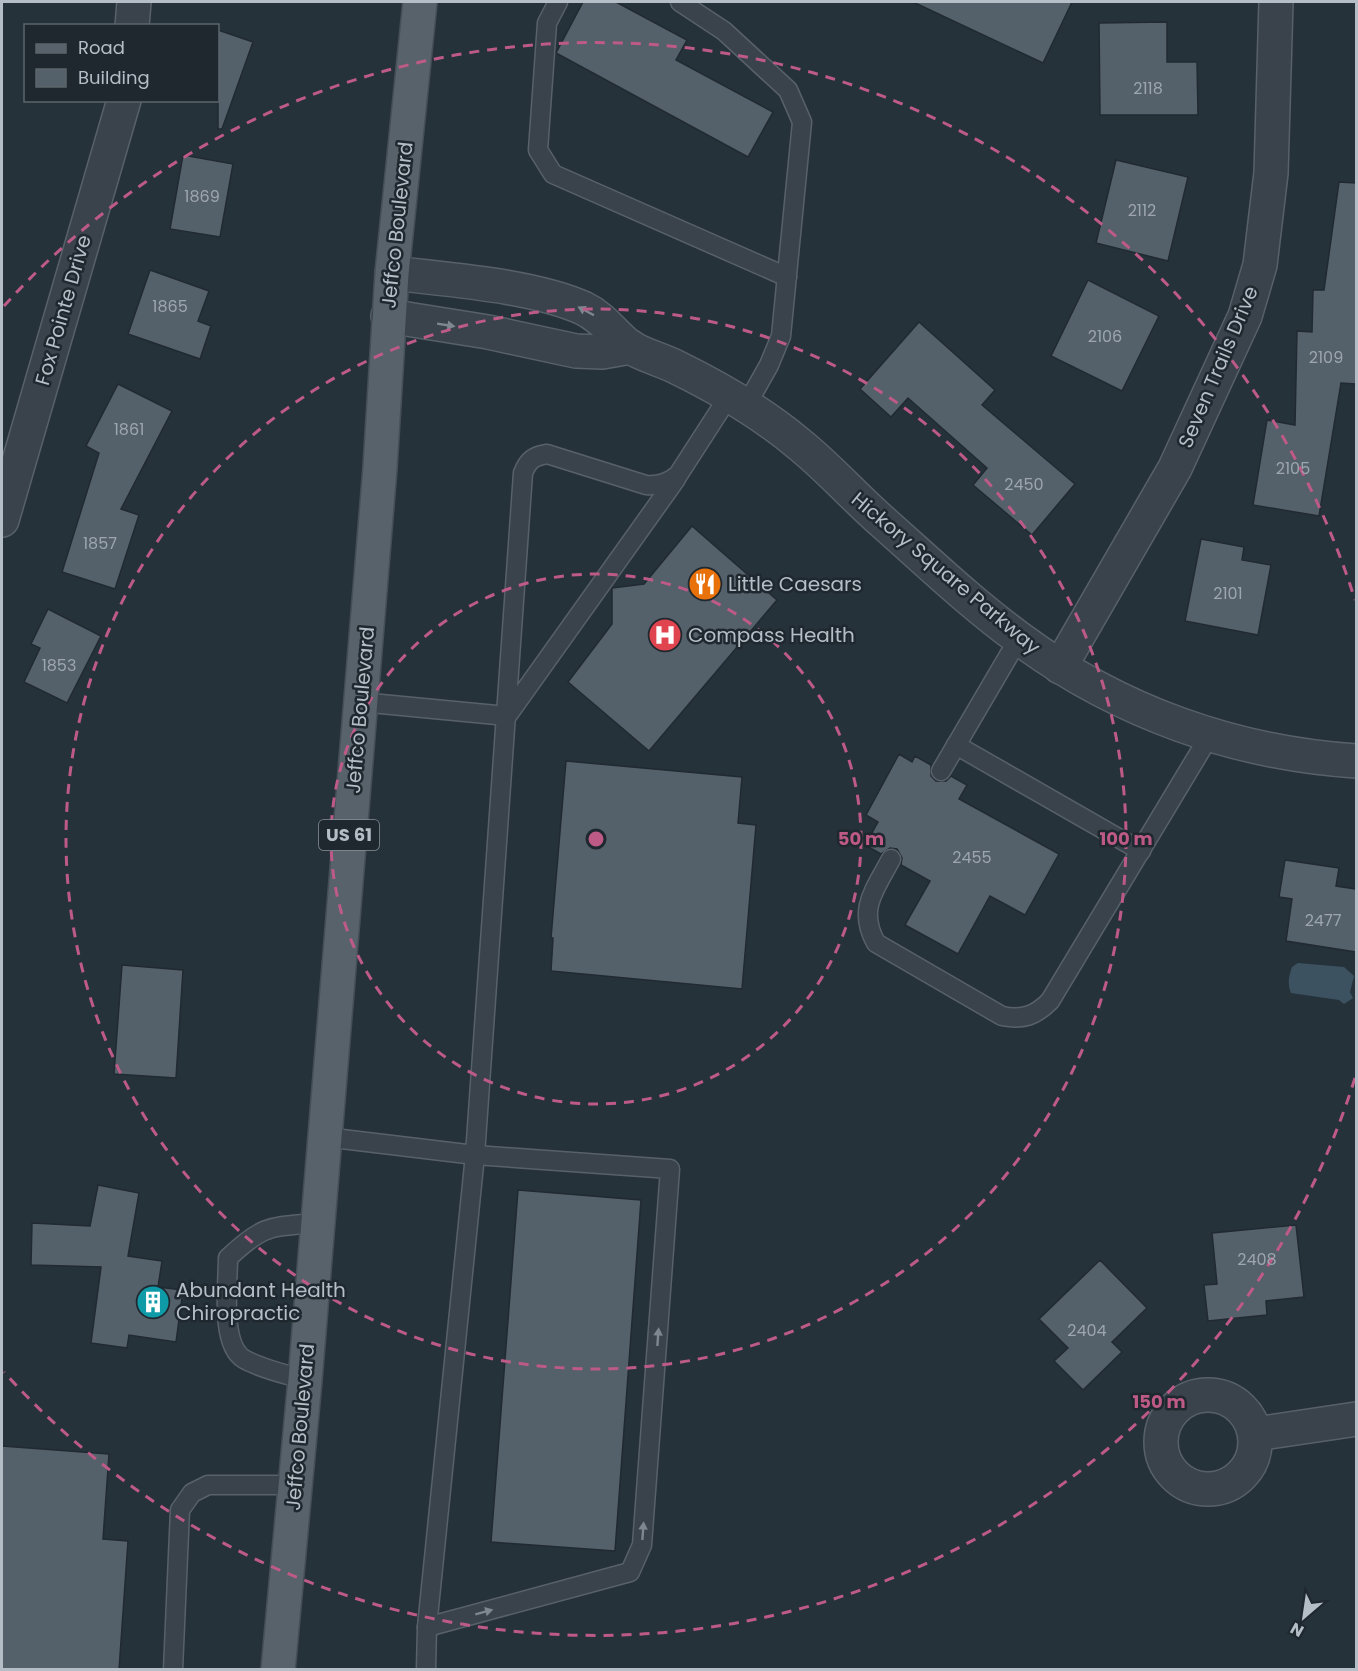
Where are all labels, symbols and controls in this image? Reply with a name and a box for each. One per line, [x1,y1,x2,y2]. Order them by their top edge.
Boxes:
legend [24,24,219,102]
text: Road [78,35,125,60]
text: Building [78,65,150,90]
house number: 2118 [1133,77,1163,100]
street label: Jeffco Boulevard [374,140,420,310]
house number: 1869 [184,185,220,208]
house number: 2112 [1128,199,1156,222]
street label: Fox Pointe Drive [28,232,98,388]
street label: Seven Trails Drive [1171,282,1265,452]
house number: 1865 [152,295,188,318]
one-way arrow [577,306,594,316]
one-way arrow [437,320,456,329]
house number: 2106 [1088,325,1122,348]
house number: 2109 [1309,346,1343,369]
house number: 1861 [114,418,144,441]
house number: 2105 [1276,457,1310,480]
house number: 2450 [1004,473,1044,496]
street label: Hickory Square Parkway [846,485,1046,661]
house number: 1857 [83,532,117,555]
restaurant icon: Little Caesars [687,566,723,602]
place label: Little Caesars [728,570,862,598]
house number: 2101 [1213,582,1243,605]
hospital icon: Compass Health [647,617,683,653]
place label: Compass Health [688,621,855,649]
street label: Jeffco Boulevard [339,625,381,795]
house number: 1853 [42,654,76,677]
road number: US 61 [319,820,379,850]
text: 50 m [838,826,884,851]
text: 100 m [1099,826,1153,851]
centre of rings [586,829,606,849]
house number: 2455 [952,846,992,869]
house number: 2477 [1305,909,1342,932]
house number: 2408 [1237,1248,1277,1271]
place label: Abundant Health Chiropractic [176,1276,346,1327]
building icon: Abundant Health Chiropractic [135,1284,171,1320]
house number: 2404 [1067,1319,1107,1342]
one-way arrow [653,1327,663,1346]
street label: Jeffco Boulevard [279,1342,321,1512]
text: 150 m [1132,1389,1186,1414]
one-way arrow [639,1522,648,1541]
north arrow [1274,1587,1334,1647]
one-way arrow [475,1607,493,1616]
text: N [1286,1617,1308,1643]

